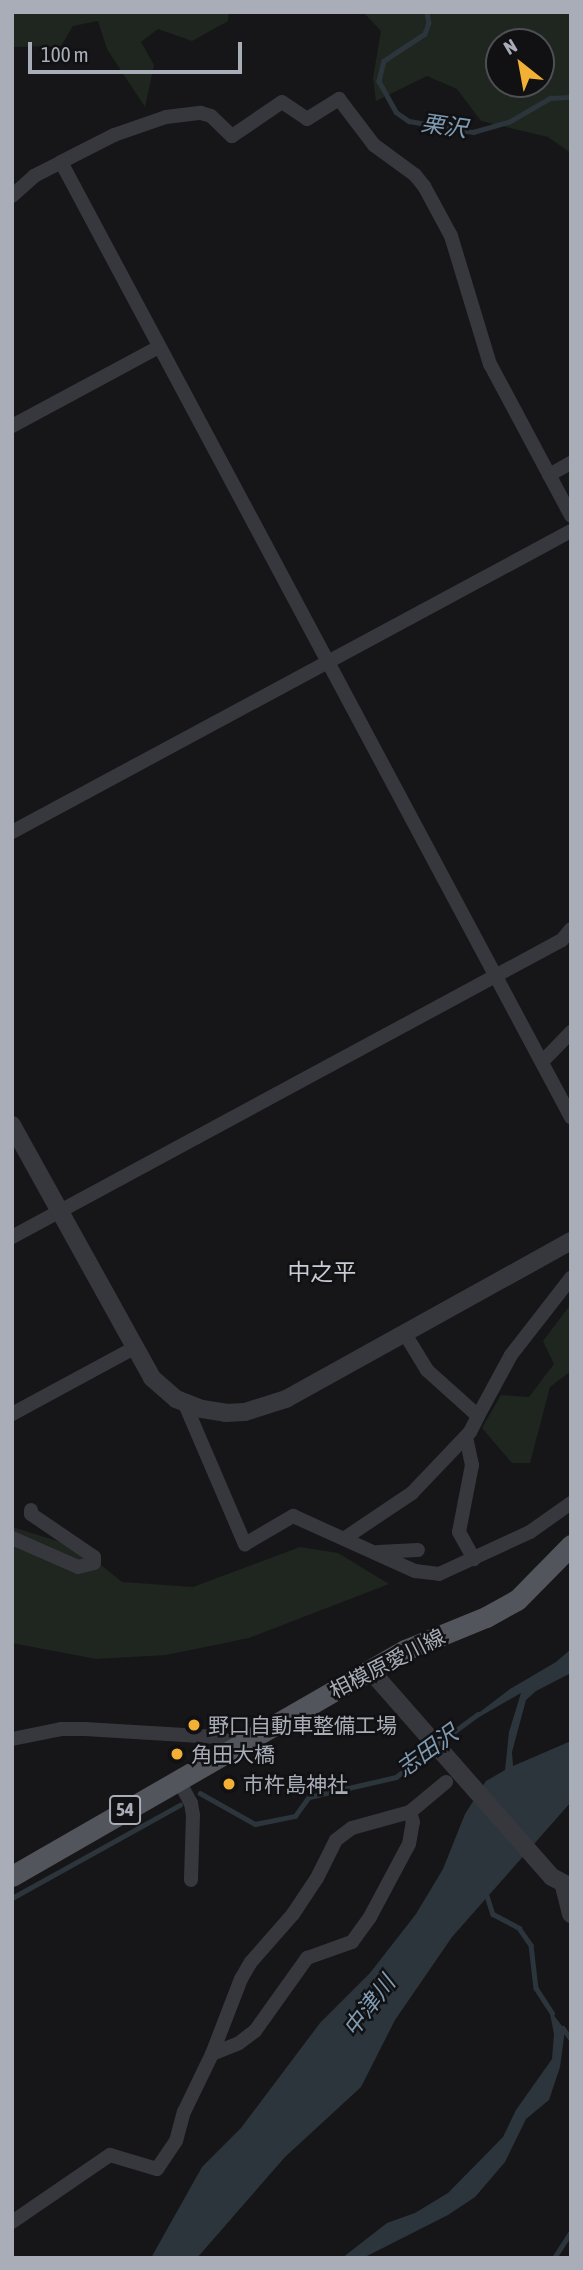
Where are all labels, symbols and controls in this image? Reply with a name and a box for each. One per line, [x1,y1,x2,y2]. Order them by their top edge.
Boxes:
scale bar [32,28,245,72]
north arrow [485,28,555,98]
text: N [500,34,521,59]
text: 100 m [41,42,89,66]
water label: 栗沢 [419,109,469,143]
district label: 中之平 [288,1258,356,1286]
street label: 相模原愛川線 [325,1623,449,1703]
place label: 野口自動車整備工場 [208,1712,397,1738]
marker: 野口自動車整備工場 [186,1717,202,1733]
water label: 志田沢 [391,1720,463,1782]
place label: 角田大橋 [191,1741,275,1767]
marker: 角田大橋 [169,1746,185,1762]
place label: 市杵島神社 [243,1771,348,1797]
marker: 市杵島神社 [221,1776,237,1792]
road number: 54 [108,1794,142,1826]
water label: 中津川 [337,1970,401,2042]

